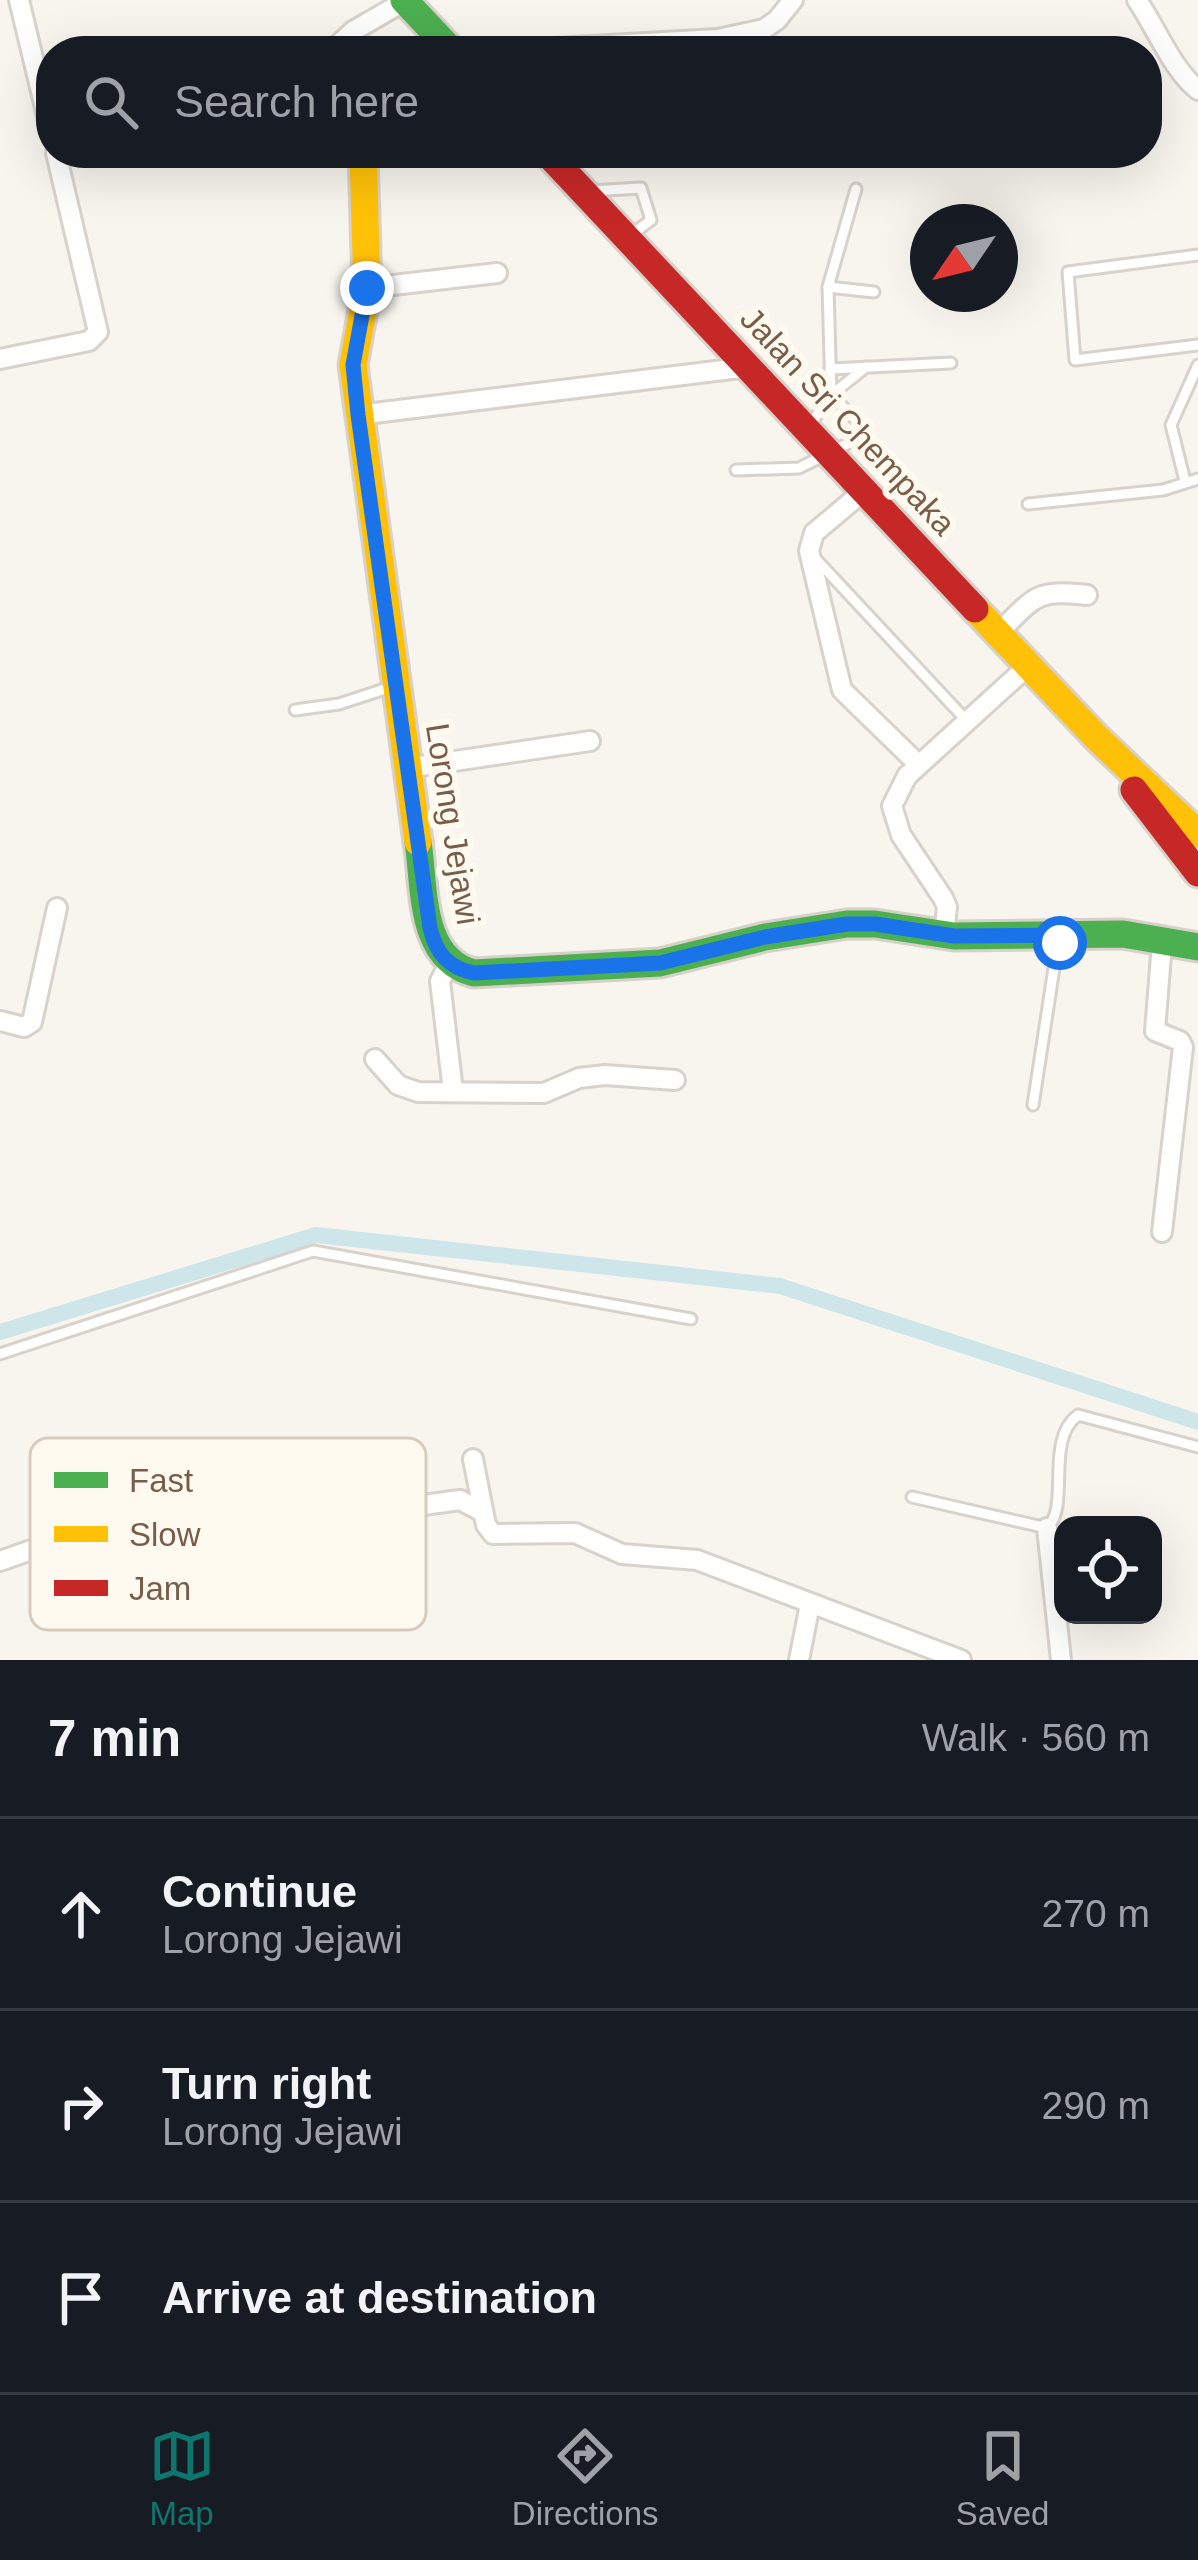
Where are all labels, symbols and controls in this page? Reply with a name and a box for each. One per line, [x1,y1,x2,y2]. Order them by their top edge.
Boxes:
search box [36,36,1162,168]
icon: search [78,69,144,135]
text: Search here [174,76,419,127]
north arrow [910,204,1018,312]
route end [340,261,394,315]
street label: Jalan Sri Chempaka [733,300,963,543]
street label: Lorong Jejawi [419,721,487,927]
route start [1033,916,1087,970]
legend [30,1438,426,1630]
text: Fast [129,1462,193,1499]
text: Slow [129,1516,201,1553]
map controls [1054,1516,1162,1624]
button: locate [1054,1516,1162,1624]
text: Jam [129,1570,191,1607]
text: 7 min [48,1710,181,1767]
text: Walk · 560 m [922,1716,1150,1759]
text: Continue [162,1866,357,1917]
icon: ahead [48,1881,114,1947]
text: 270 m [1042,1892,1150,1935]
text: Lorong Jejawi [162,1918,403,1961]
text: Turn right [162,2058,371,2109]
icon: right [48,2073,114,2139]
text: 290 m [1042,2084,1150,2127]
text: Lorong Jejawi [162,2110,403,2153]
icon: arrive [48,2265,114,2331]
text: Arrive at destination [162,2272,597,2323]
tab: Map [149,2423,215,2533]
tab: Directions [512,2423,659,2533]
tab: Saved [956,2423,1049,2533]

